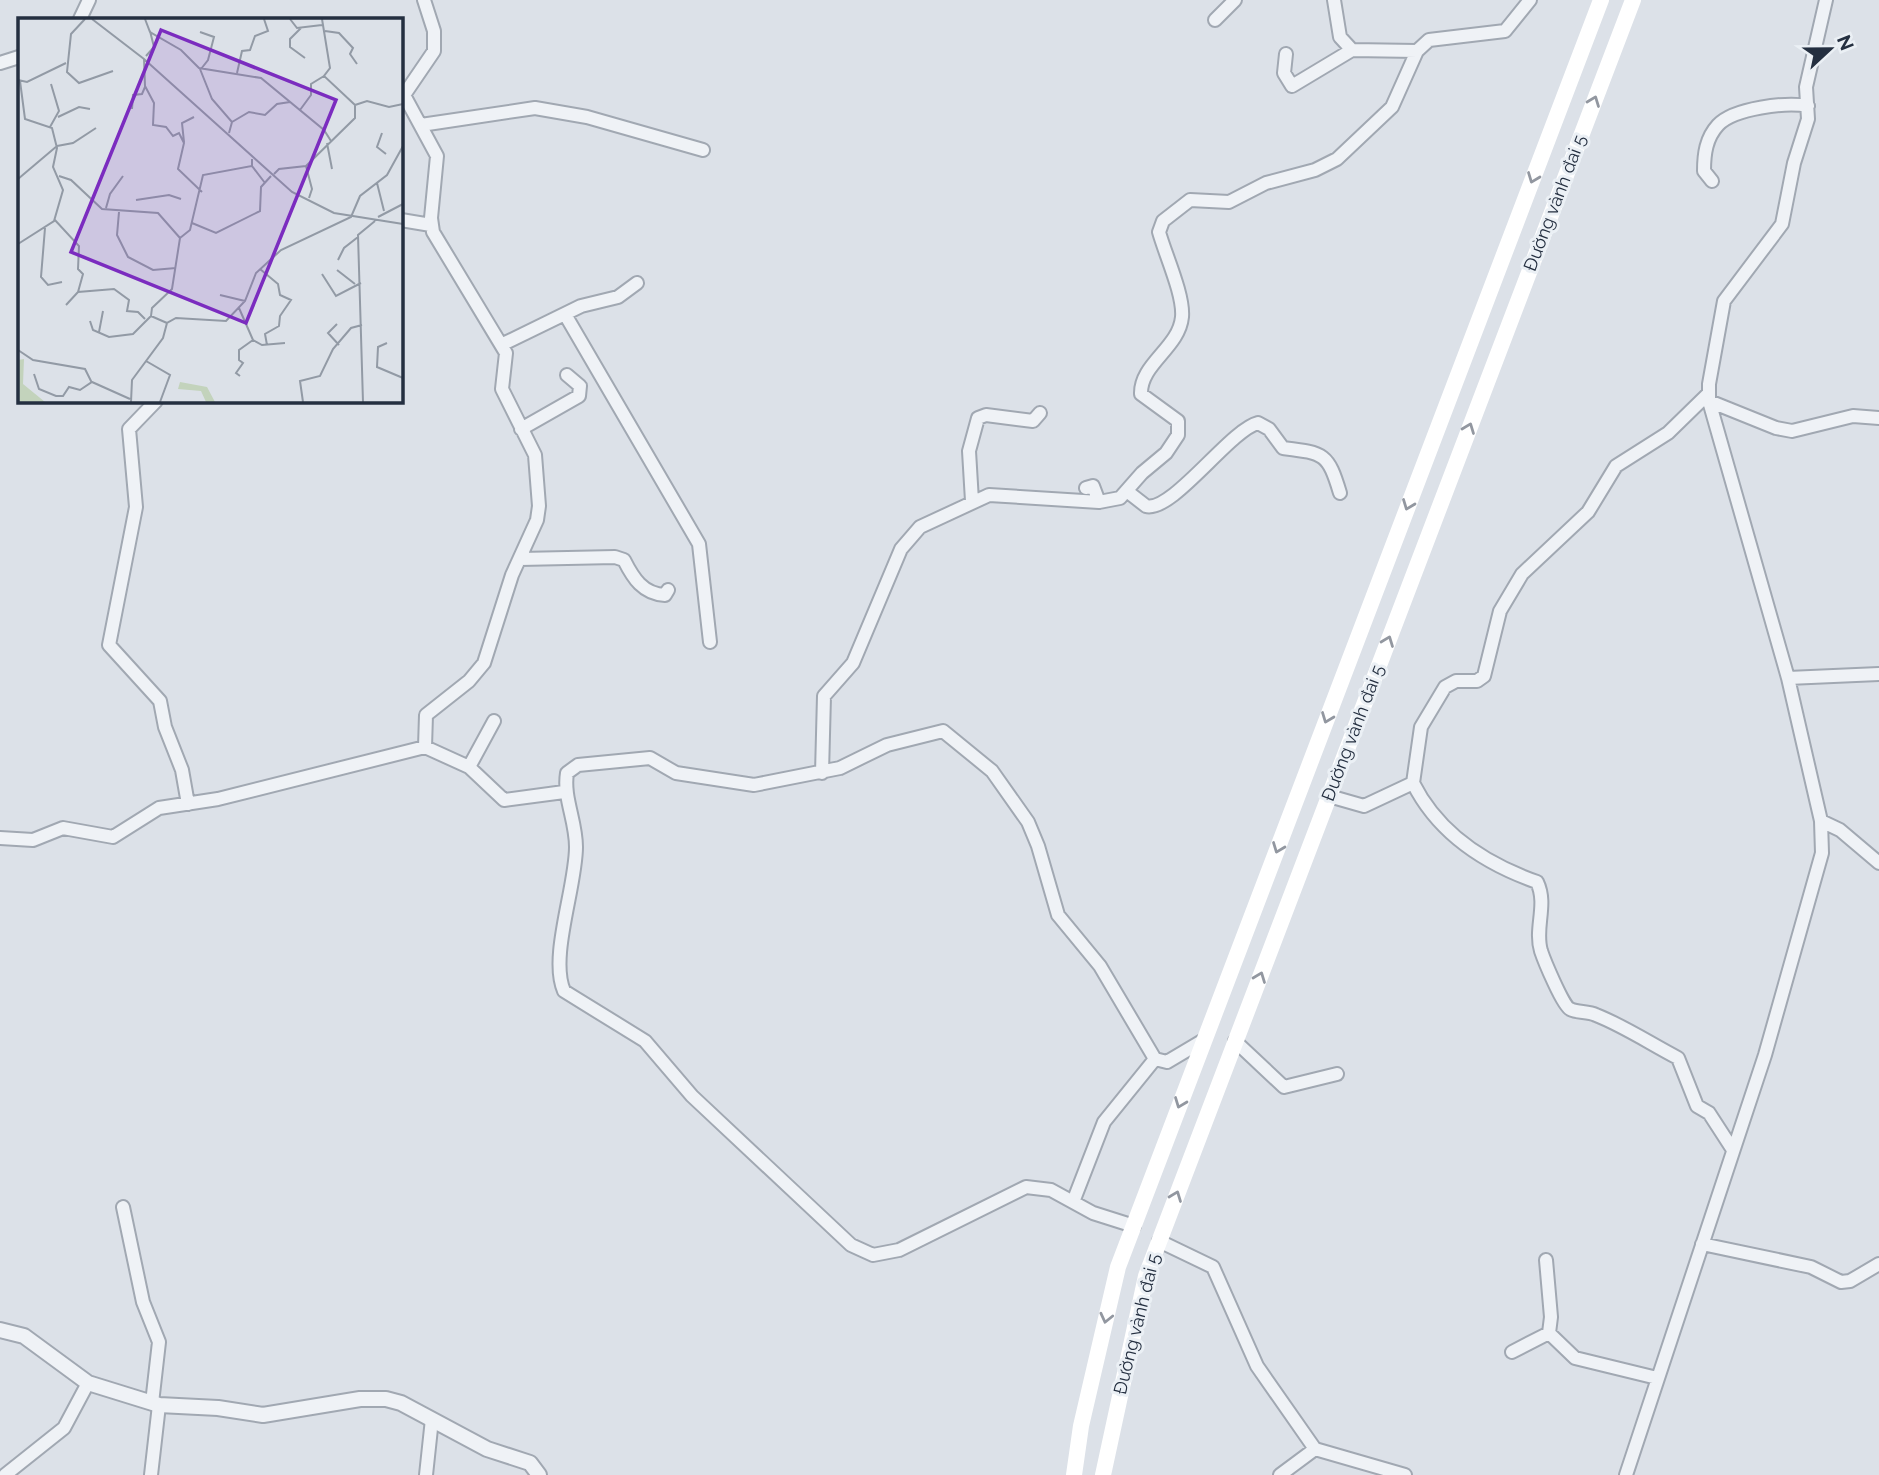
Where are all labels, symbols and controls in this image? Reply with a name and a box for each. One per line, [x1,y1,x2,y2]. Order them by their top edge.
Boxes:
north arrow [1795,14,1865,84]
inset map [18,18,402,402]
text: N [1833,32,1859,53]
one-way arrow [1586,96,1600,108]
street label: Đường vành đai 5 [1519,132,1590,274]
one-way arrow [1527,172,1541,184]
one-way arrow [1461,423,1475,435]
one-way arrow [1402,499,1416,511]
one-way arrow [1380,635,1394,647]
street label: Đường vành đai 5 [1317,662,1388,804]
one-way arrow [1322,711,1336,723]
one-way arrow [1272,842,1286,854]
one-way arrow [1251,972,1265,984]
one-way arrow [1175,1097,1189,1109]
one-way arrow [1168,1191,1182,1203]
street label: Đường vành đai 5 [1109,1251,1164,1396]
one-way arrow [1100,1312,1115,1324]

